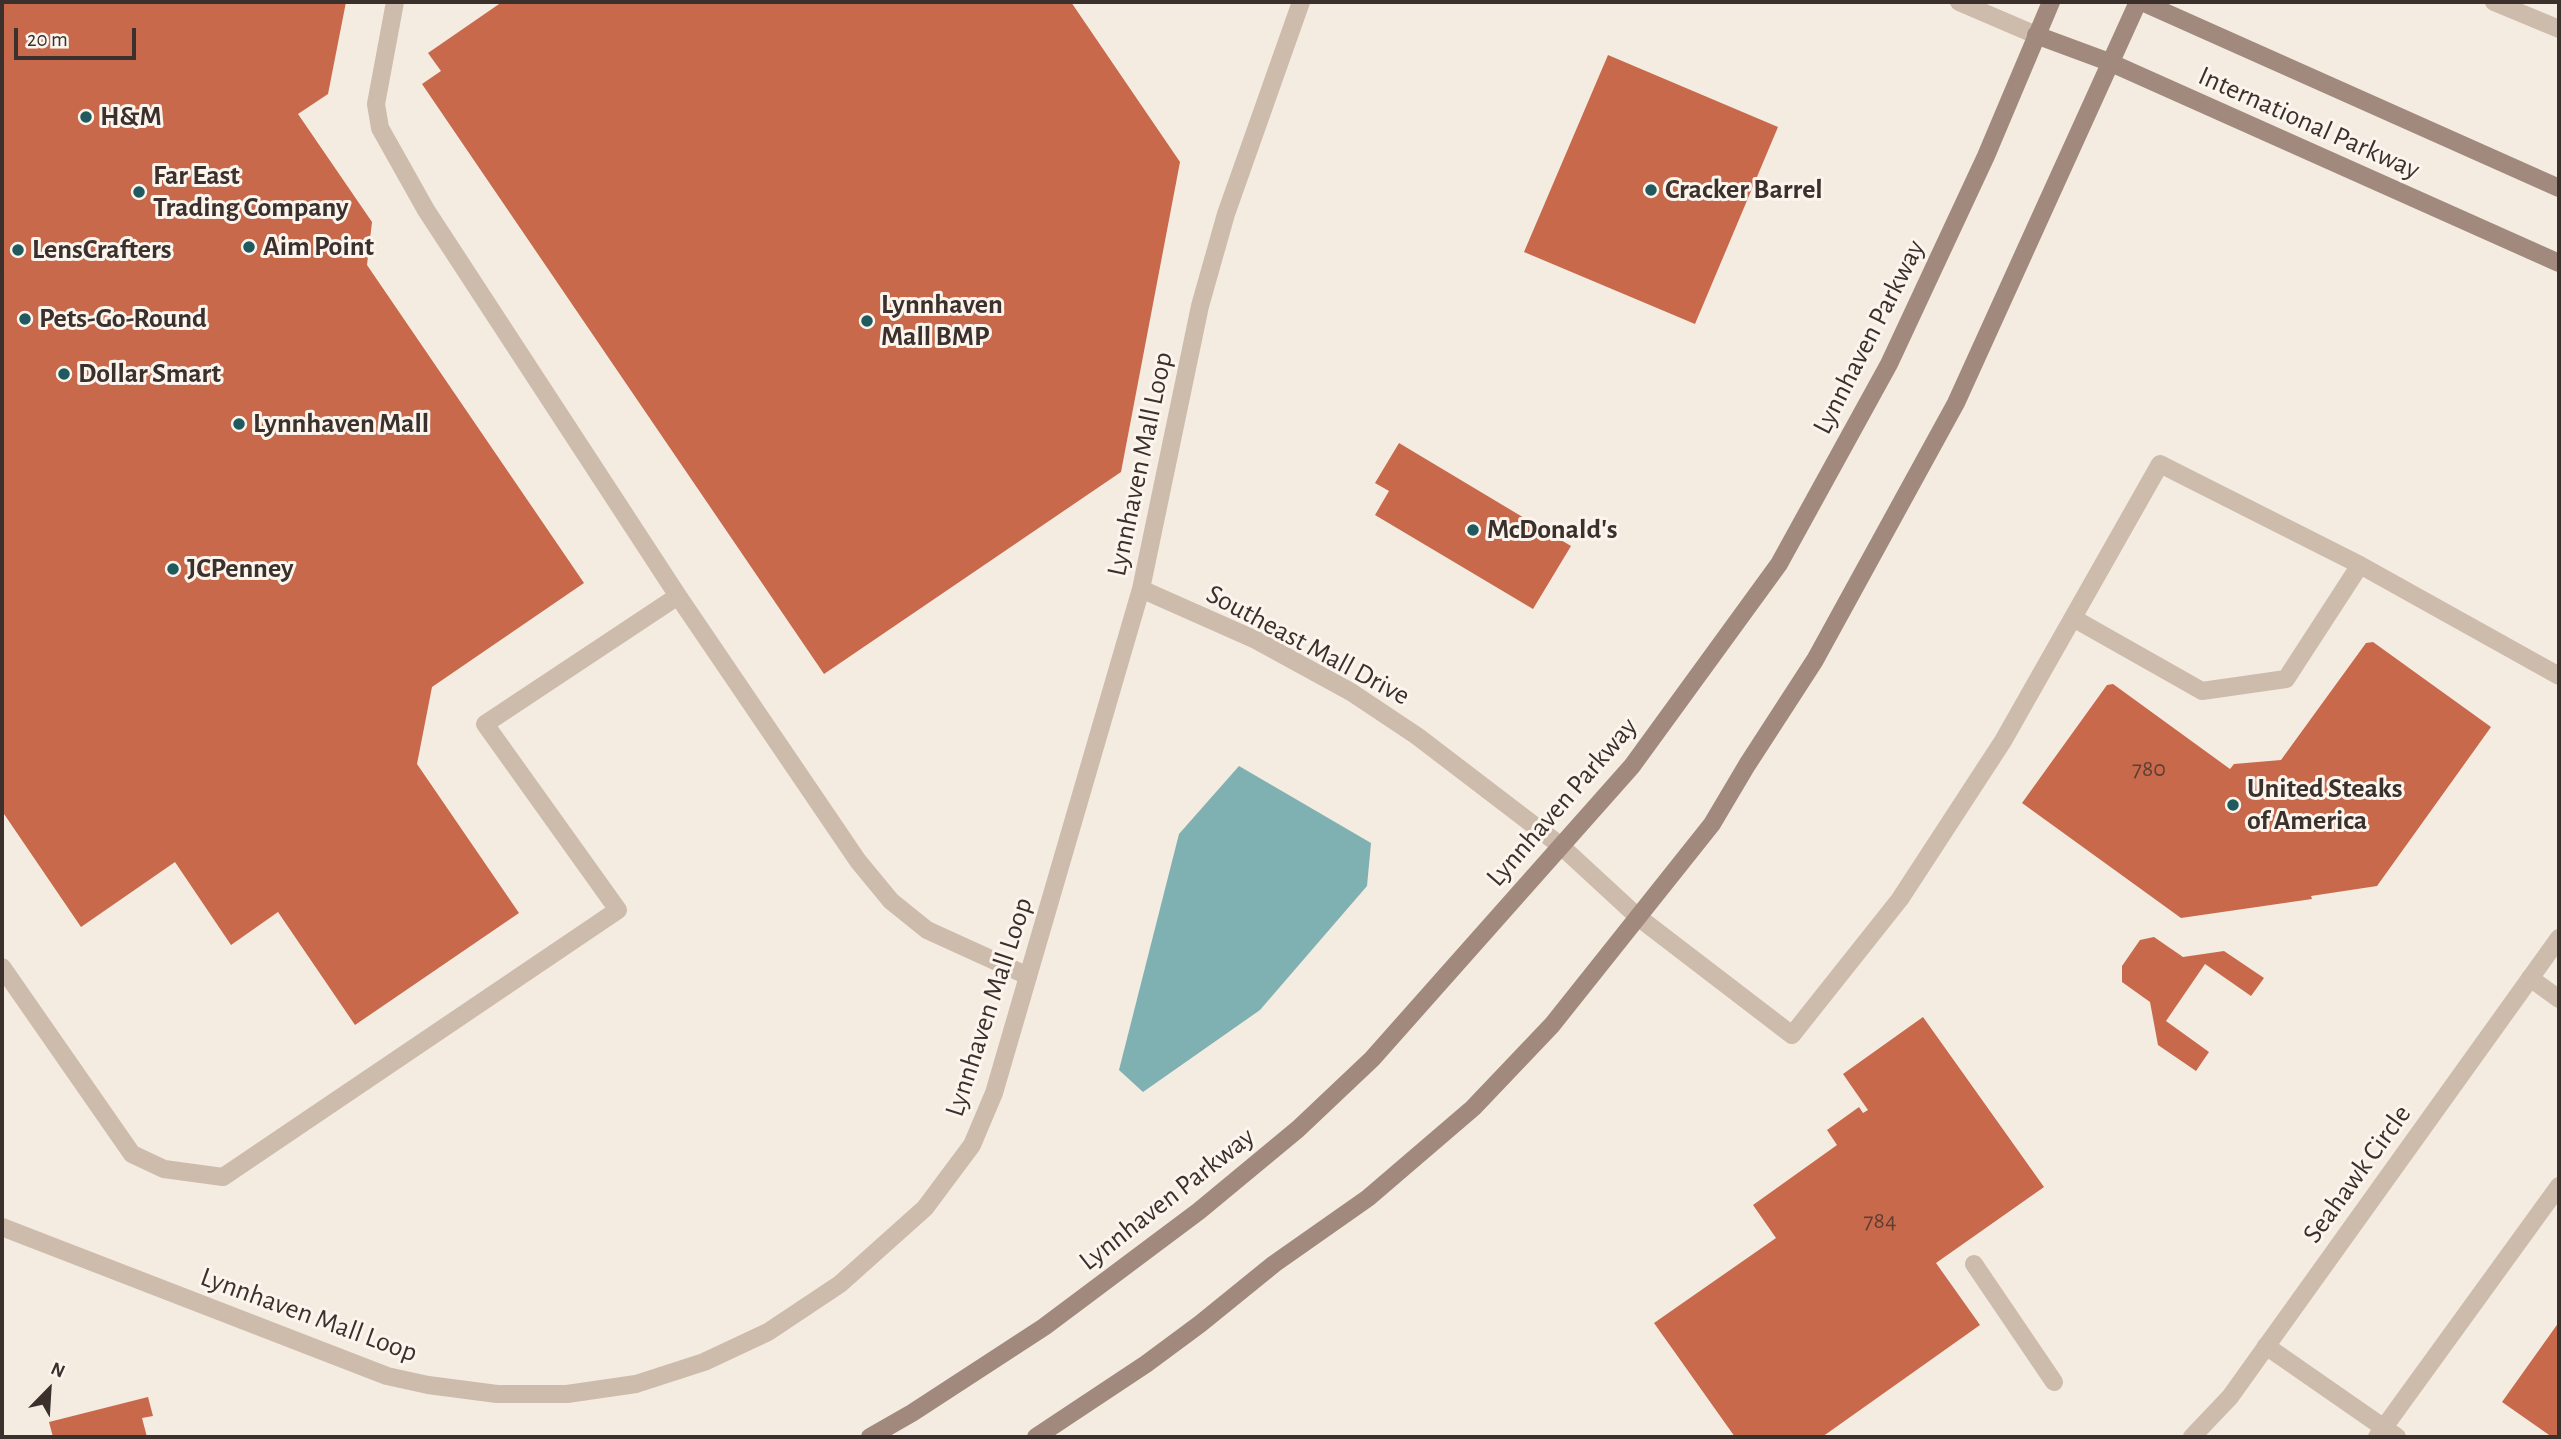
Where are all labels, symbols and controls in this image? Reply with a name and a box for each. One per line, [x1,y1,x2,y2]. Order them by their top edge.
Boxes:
scale bar [18,14,140,58]
text: 20 m [27,29,68,50]
street label: International Parkway [2193,59,2425,187]
place label: H&M [100,100,162,134]
marker: H&M [78,109,94,125]
place label: Far East Trading Company [153,159,348,225]
place label: Cracker Barrel [1665,173,1823,207]
marker: Cracker Barrel [1643,182,1659,198]
marker: Far East Trading Company [131,184,147,200]
place label: Aim Point [263,230,374,264]
place label: LensCrafters [32,233,172,267]
street label: Lynnhaven Parkway [1806,234,1932,440]
marker: Aim Point [241,239,257,255]
marker: LensCrafters [10,242,26,258]
place label: Lynnhaven Mall BMP [881,288,1003,354]
place label: Pets-Go-Round [39,302,207,336]
marker: Pets-Go-Round [17,311,33,327]
marker: Lynnhaven Mall BMP [859,313,875,329]
street label: Lynnhaven Mall Loop [1100,349,1180,579]
place label: Dollar Smart [78,357,221,391]
marker: Dollar Smart [56,366,72,382]
place label: Lynnhaven Mall [253,407,429,441]
marker: Lynnhaven Mall [231,416,247,432]
place label: McDonald's [1487,513,1617,547]
marker: McDonald's [1465,522,1481,538]
place label: JCPenney [187,552,294,586]
marker: JCPenney [165,561,181,577]
street label: Southeast Mall Drive [1201,577,1415,713]
street label: Lynnhaven Parkway [1479,710,1645,894]
house number: 780 [2132,755,2166,783]
place label: United Steaks of America [2247,772,2402,838]
marker: United Steaks of America [2225,797,2241,813]
street label: Lynnhaven Mall Loop [938,893,1040,1121]
street label: Seahawk Circle [2296,1098,2418,1250]
street label: Lynnhaven Parkway [1073,1120,1261,1278]
house number: 784 [1864,1207,1896,1235]
street label: Lynnhaven Mall Loop [196,1260,422,1370]
north arrow [14,1355,84,1425]
text: N [48,1359,68,1382]

